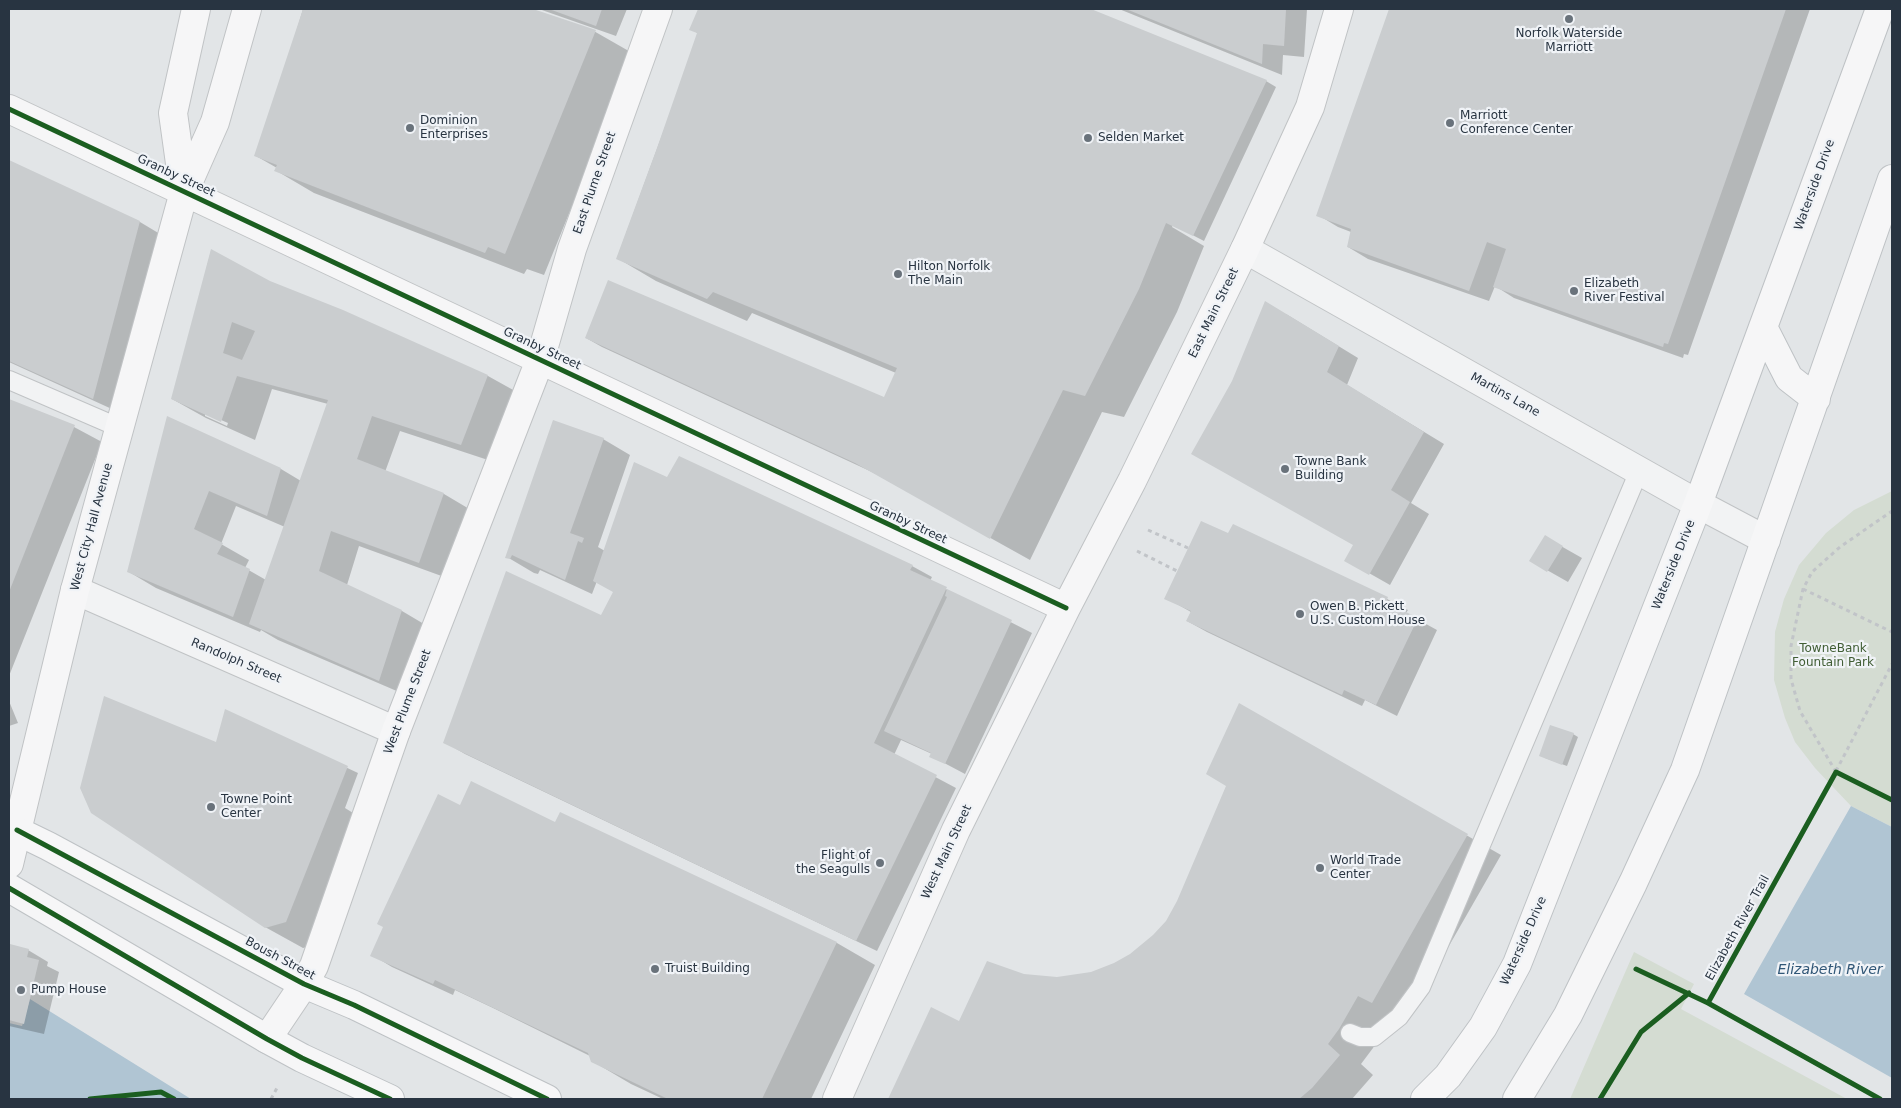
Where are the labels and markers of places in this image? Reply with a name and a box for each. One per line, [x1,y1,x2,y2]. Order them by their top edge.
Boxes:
marker: Norfolk Waterside Marriott [1563,13,1575,25]
place label: Norfolk Waterside Marriott [1516,27,1622,55]
place label: Marriott Conference Center [1460,109,1573,137]
place label: Dominion Enterprises [420,114,488,142]
marker: Marriott Conference Center [1444,117,1456,129]
marker: Dominion Enterprises [404,122,416,134]
place label: Selden Market [1098,131,1184,145]
marker: Selden Market [1082,132,1094,144]
place label: Hilton Norfolk The Main [908,260,990,288]
marker: Hilton Norfolk The Main [892,268,904,280]
place label: Elizabeth River Festival [1584,277,1665,305]
marker: Elizabeth River Festival [1568,285,1580,297]
place label: Towne Bank Building [1295,455,1366,483]
marker: Towne Bank Building [1279,463,1291,475]
place label: Owen B. Pickett U.S. Custom House [1310,600,1425,628]
marker: Owen B. Pickett U.S. Custom House [1294,608,1306,620]
place label: Towne Point Center [221,793,292,821]
marker: Towne Point Center [205,801,217,813]
place label: Flight of the Seagulls [796,849,870,877]
place label: World Trade Center [1330,854,1401,882]
marker: Flight of the Seagulls [874,857,886,869]
marker: World Trade Center [1314,862,1326,874]
place label: Truist Building [665,962,750,976]
marker: Truist Building [649,963,661,975]
place label: Pump House [31,983,106,997]
marker: Pump House [15,984,27,996]

